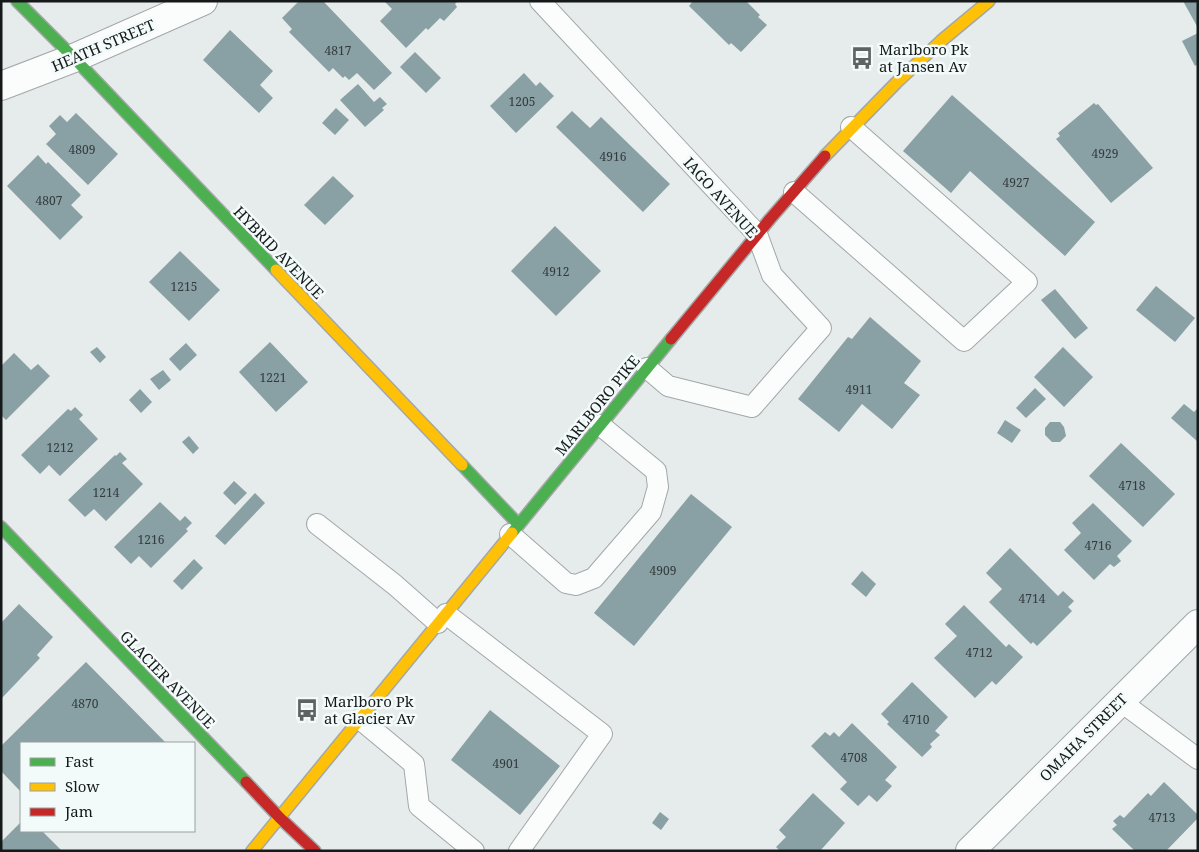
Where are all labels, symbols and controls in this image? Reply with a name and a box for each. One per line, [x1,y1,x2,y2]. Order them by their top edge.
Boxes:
street label: HEATH STREET [48,14,158,76]
place label: Marlboro Pk at Jansen Av [879,39,969,76]
house number: 4817 [325,42,352,59]
bus stop icon: Marlboro Pk at Jansen Av [849,45,875,71]
house number: 1205 [509,93,535,110]
house number: 4809 [69,141,95,158]
house number: 4929 [1092,145,1118,162]
house number: 4916 [600,148,627,165]
street label: IAGO AVENUE [679,152,763,242]
house number: 4927 [1003,174,1030,191]
house number: 4807 [36,192,63,209]
street label: HYBRID AVENUE [230,201,328,303]
house number: 4912 [543,263,569,280]
house number: 1215 [171,278,197,295]
street label: MARLBORO PIKE [550,351,644,459]
house number: 1221 [260,369,286,386]
house number: 4911 [846,381,872,398]
house number: 1212 [47,439,73,456]
house number: 4718 [1119,477,1146,494]
house number: 1214 [93,484,120,501]
house number: 1216 [138,531,165,548]
house number: 4716 [1085,537,1112,554]
house number: 4909 [650,562,676,579]
house number: 4714 [1019,590,1046,607]
street label: GLACIER AVENUE [116,626,220,732]
house number: 4712 [966,644,992,661]
street label: OMAHA STREET [1035,689,1131,785]
place label: Marlboro Pk at Glacier Av [324,691,415,728]
house number: 4870 [72,695,99,712]
bus stop icon: Marlboro Pk at Glacier Av [294,697,320,723]
house number: 4710 [903,711,930,728]
legend [20,742,195,832]
house number: 4708 [841,749,868,766]
text: Fast [65,751,94,771]
house number: 4901 [493,755,519,772]
text: Slow [65,776,99,796]
text: Jam [64,801,93,821]
house number: 4713 [1149,809,1176,826]

